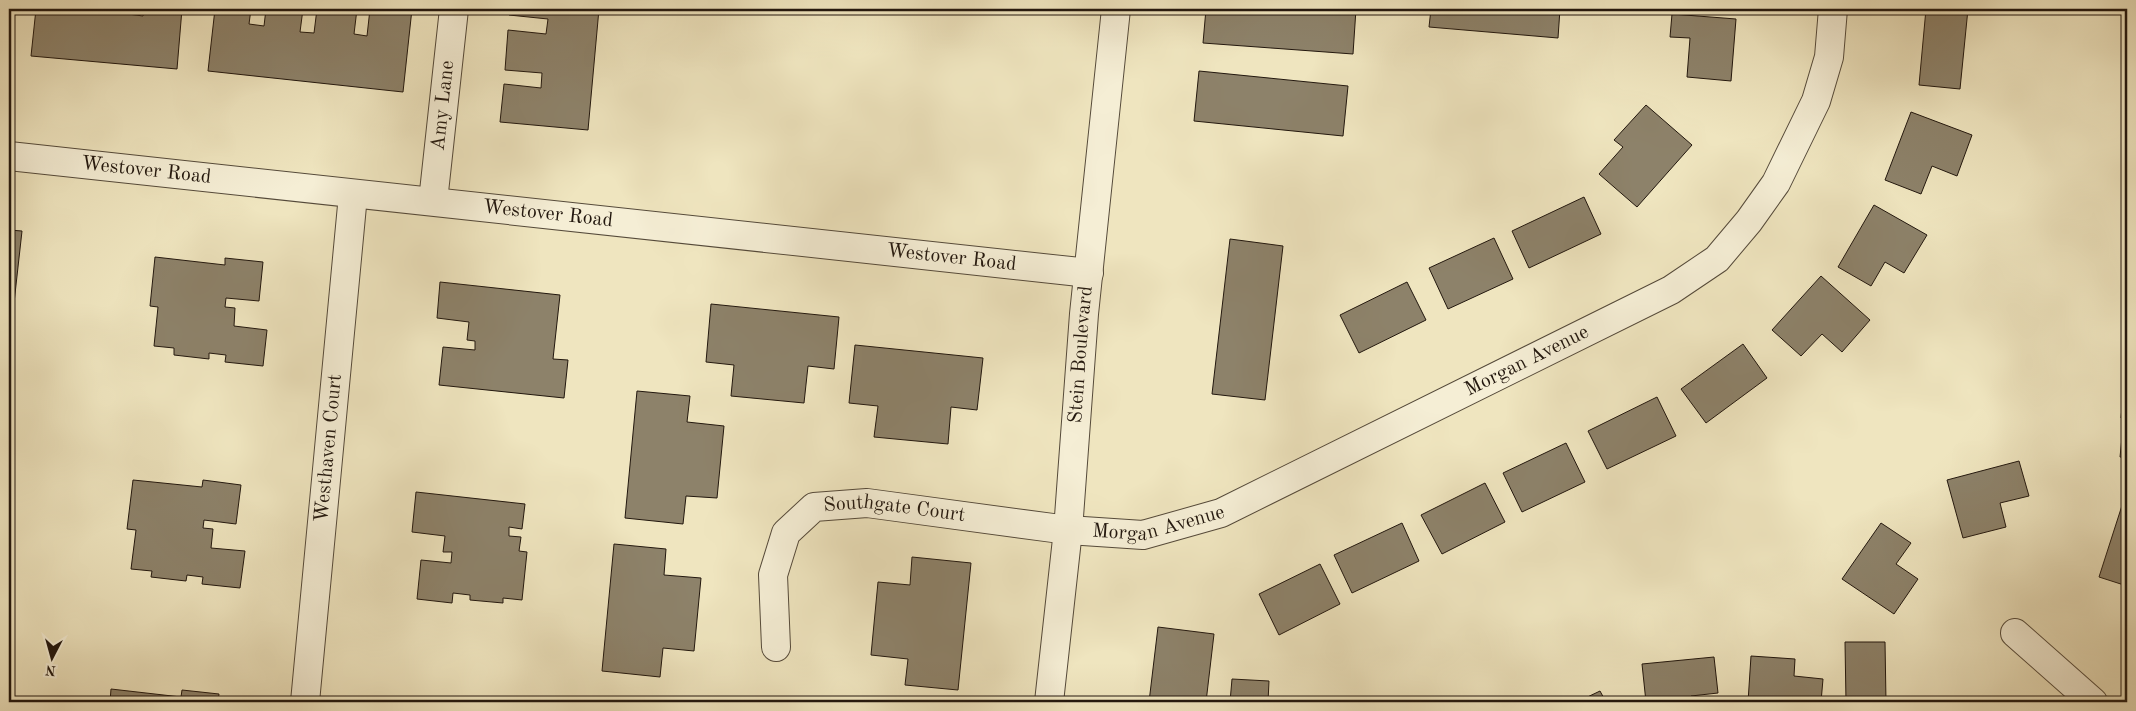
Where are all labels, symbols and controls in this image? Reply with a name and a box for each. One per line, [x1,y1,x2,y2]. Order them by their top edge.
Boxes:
street label: Amy Lane [429,59,458,152]
street label: Westover Road [80,154,212,188]
street label: Westover Road [482,197,614,231]
street label: Westover Road [885,241,1018,275]
street label: Stein Boulevard [1066,285,1097,424]
street label: Morgan Avenue [1462,322,1592,400]
street label: Westhaven Court [312,373,346,523]
street label: Southgate Court [823,493,966,526]
street label: Morgan Avenue [1091,502,1227,545]
north arrow [28,634,78,684]
text: N [44,662,57,677]

